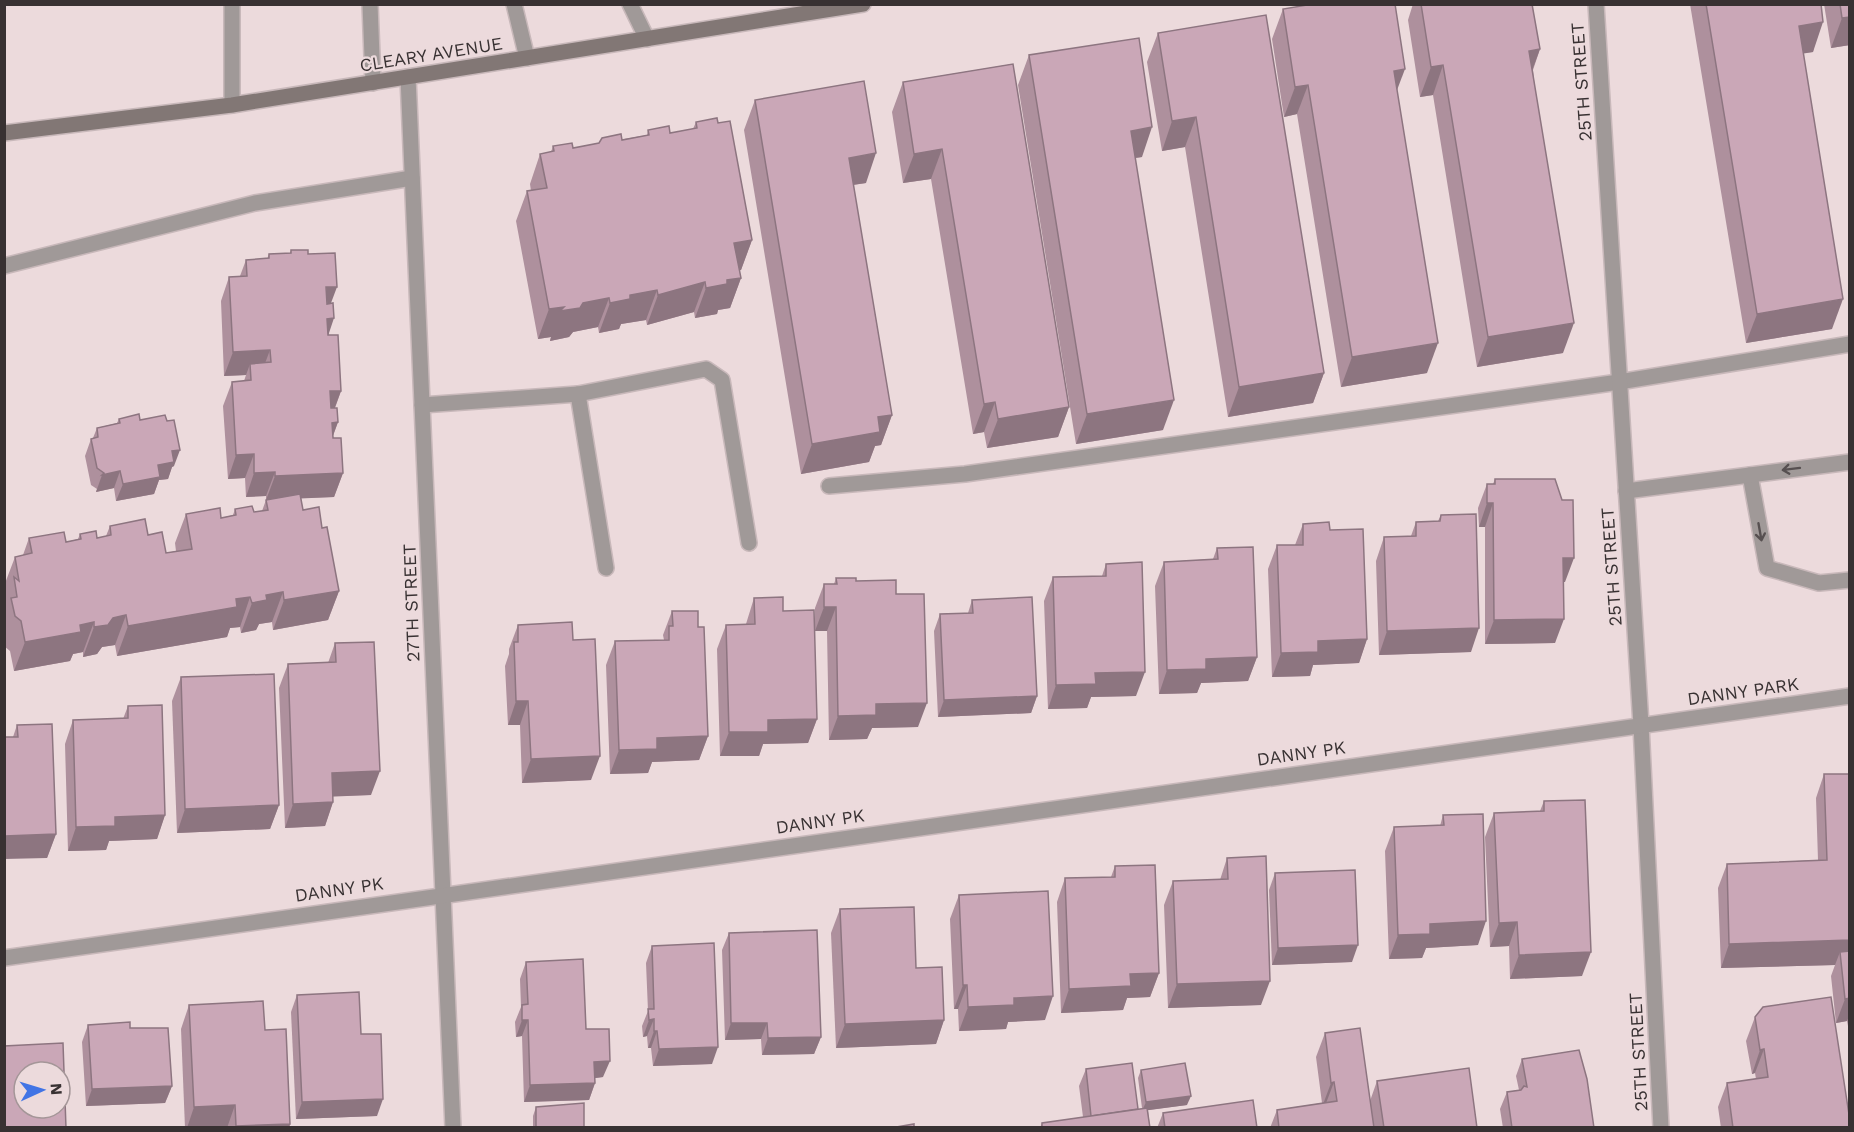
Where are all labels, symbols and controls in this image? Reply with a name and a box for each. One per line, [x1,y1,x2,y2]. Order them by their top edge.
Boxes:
street label: 25TH STREET [1566,22,1596,142]
street label: CLEARY AVENUE [358,32,504,76]
one-way arrow [1782,464,1802,475]
street label: 25TH STREET [1596,507,1626,627]
one-way arrow [1755,522,1766,542]
street label: 27TH STREET [398,543,424,662]
street label: DANNY PARK [1686,673,1800,709]
street label: DANNY PK [1255,736,1347,770]
street label: DANNY PK [774,804,866,838]
street label: DANNY PK [293,872,385,906]
street label: 25TH STREET [1624,992,1652,1112]
north arrow [12,1060,72,1120]
text: N [47,1082,66,1096]

